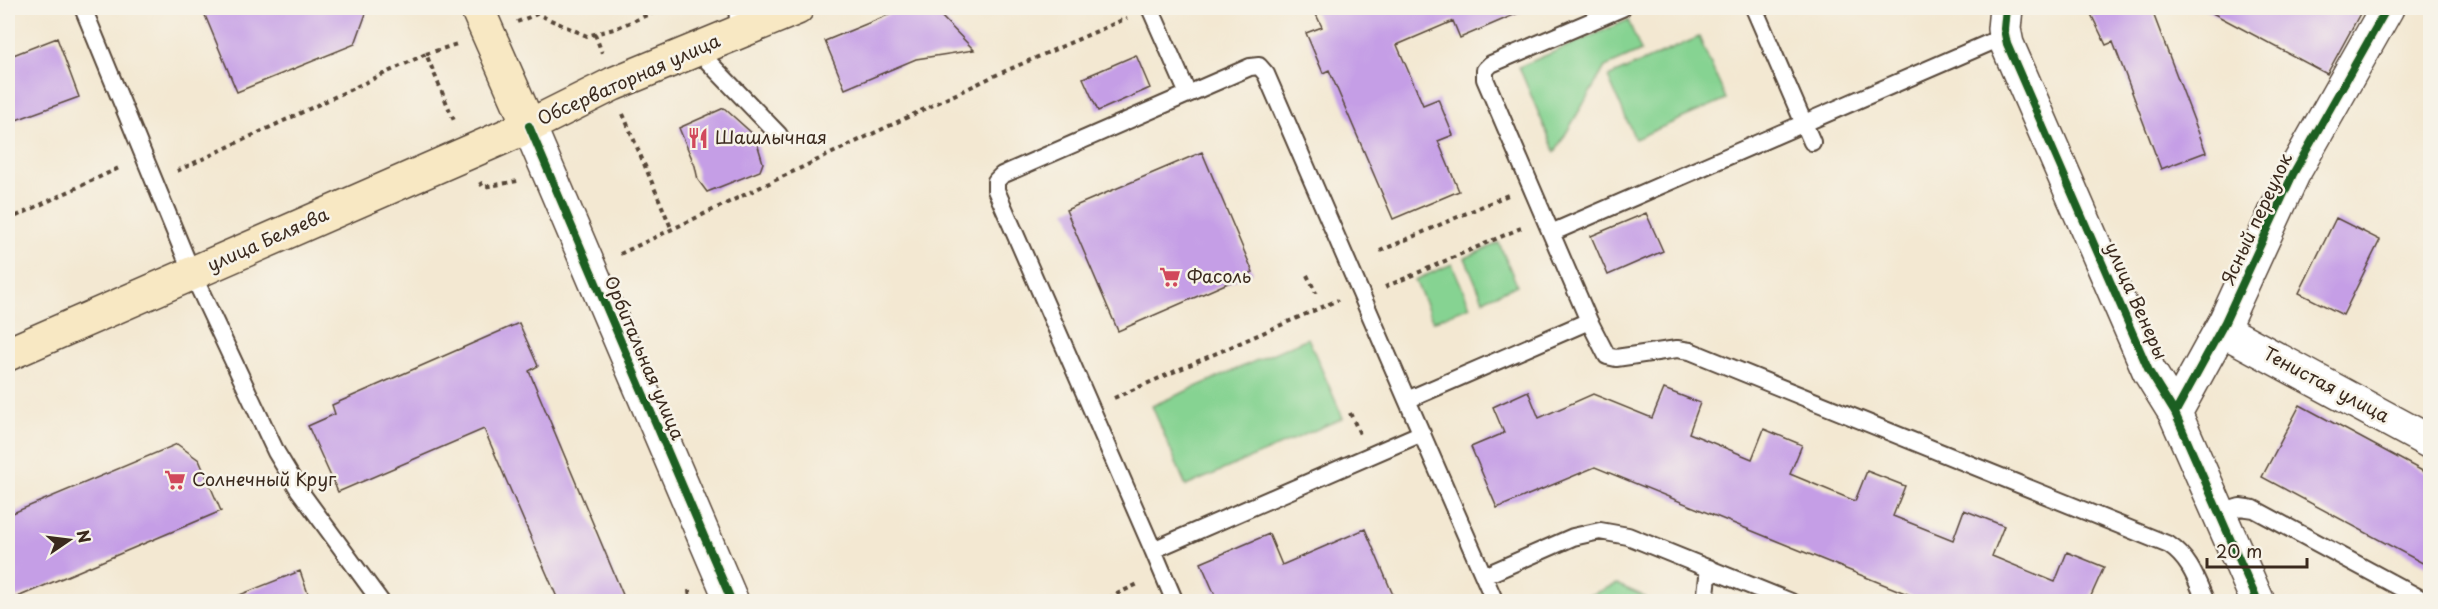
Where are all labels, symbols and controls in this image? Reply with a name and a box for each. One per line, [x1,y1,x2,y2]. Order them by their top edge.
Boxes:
street label: Обсерваторная улица [533,26,725,131]
place label: Шашлычная [715,123,827,150]
restaurant icon: Шашлычная [686,126,710,150]
street label: Ясный переулок [2213,148,2298,288]
street label: улица Беляева [202,199,333,277]
street label: улица Венеры [2099,237,2175,364]
place label: Фасоль [1187,262,1251,289]
supermarket icon: Фасоль [1158,265,1182,289]
street label: Орбитальная улица [599,271,692,444]
street label: Тенистая улица [2259,339,2395,429]
place label: Солнечный Круг [192,465,337,492]
supermarket icon: Солнечный Круг [163,468,187,492]
north arrow [39,510,99,570]
text: N [71,527,98,545]
scale bar [2207,531,2308,569]
text: 20 m [2216,537,2262,564]

